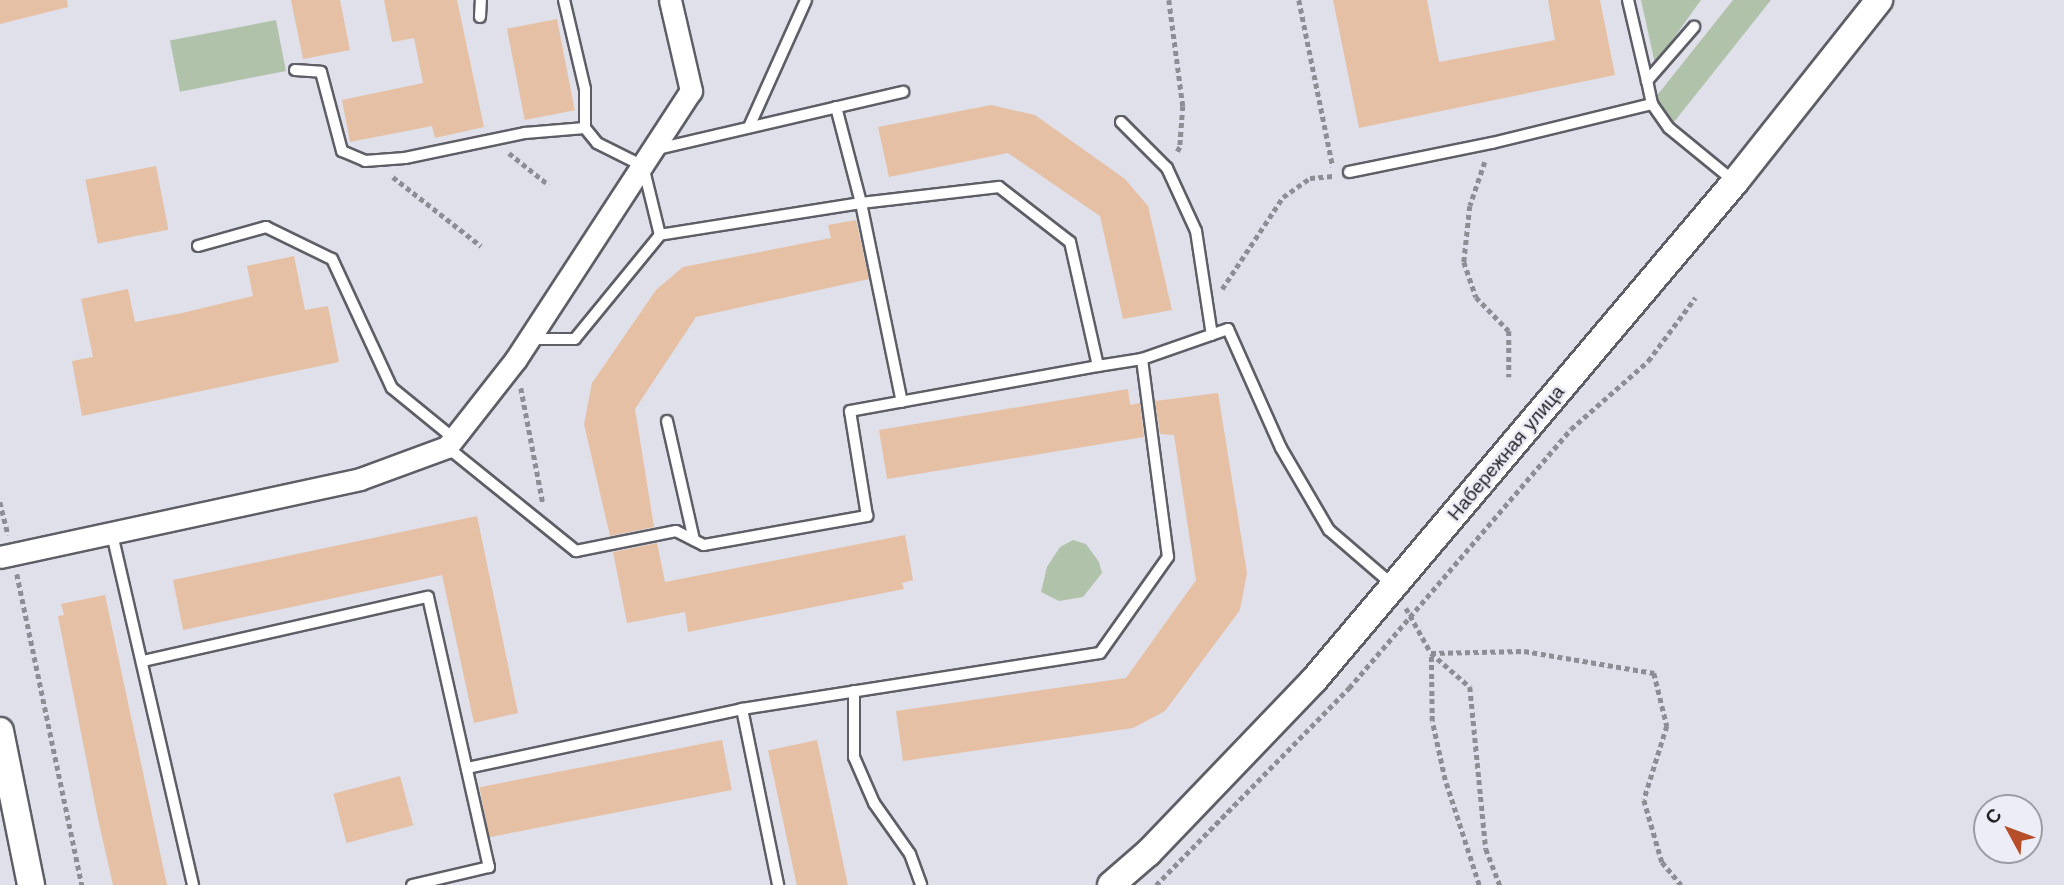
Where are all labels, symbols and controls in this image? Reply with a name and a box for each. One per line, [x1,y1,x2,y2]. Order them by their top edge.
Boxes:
street label: Набережная улица [1443,381,1569,525]
north arrow [1973,794,2043,864]
text: С [1980,803,2006,829]

